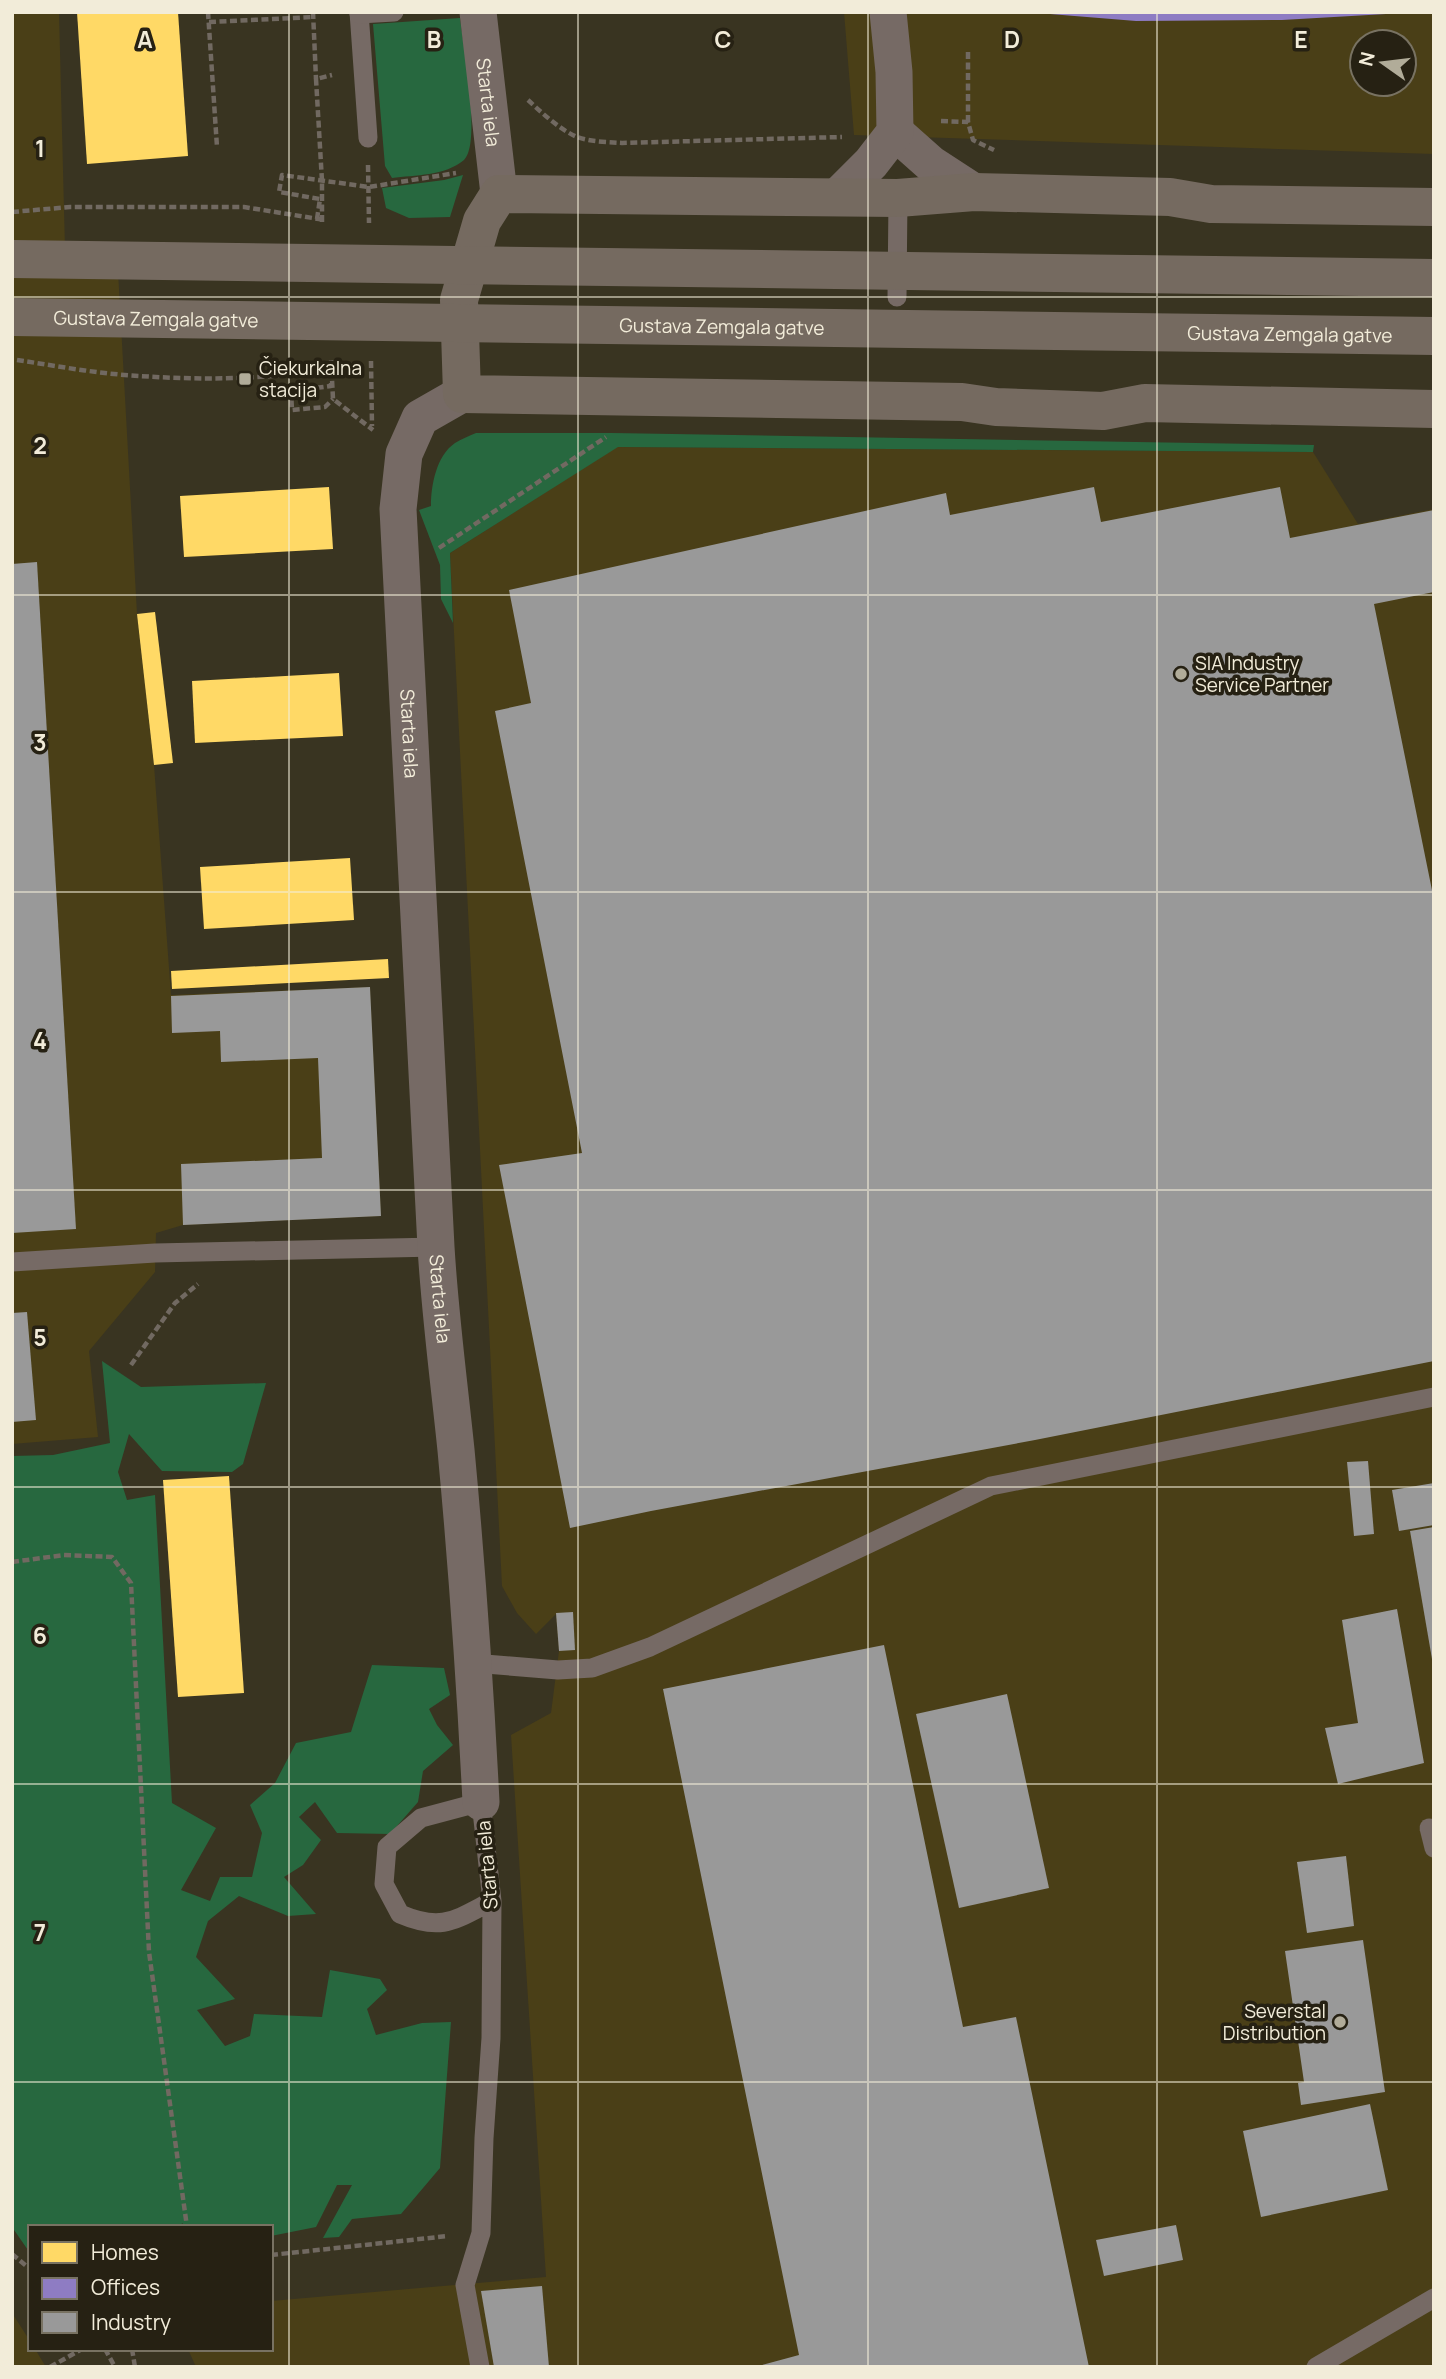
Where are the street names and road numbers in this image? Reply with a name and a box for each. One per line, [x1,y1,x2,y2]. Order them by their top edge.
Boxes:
street label: Starta iela [470,57,506,148]
street label: Gustava Zemgala gatve [53,305,259,333]
street label: Gustava Zemgala gatve [619,312,825,341]
street label: Gustava Zemgala gatve [1187,320,1393,348]
street label: Starta iela [394,688,425,779]
street label: Starta iela [423,1253,457,1345]
street label: Starta iela [470,1819,504,1911]

